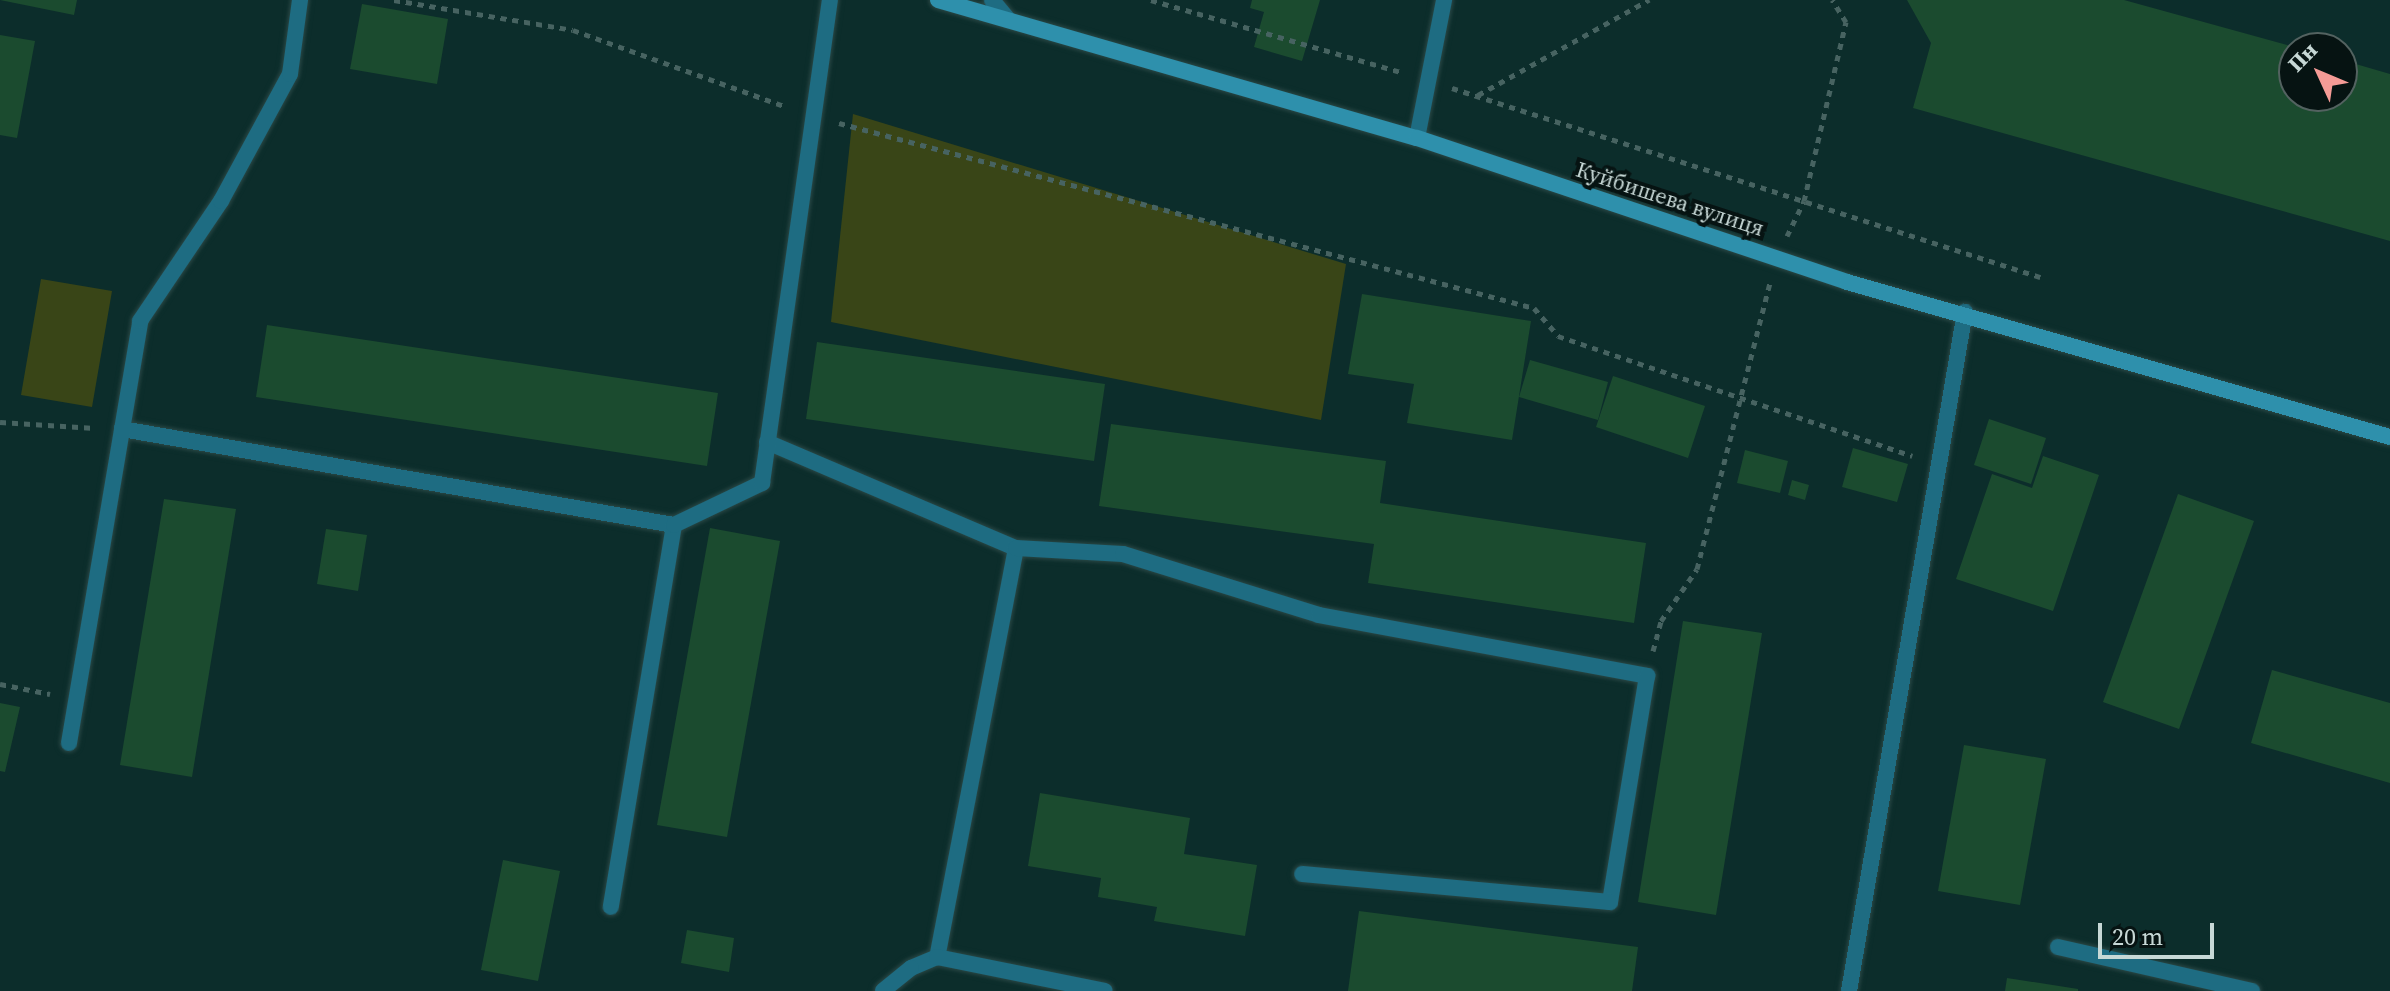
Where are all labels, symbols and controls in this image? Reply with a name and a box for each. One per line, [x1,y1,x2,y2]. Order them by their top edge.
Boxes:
north arrow [2278,32,2358,112]
text: Пн [2281,35,2324,78]
street label: Куйбишева вулиця [1573,156,1767,242]
scale bar [2102,907,2218,957]
text: 20 m [2112,920,2163,953]

